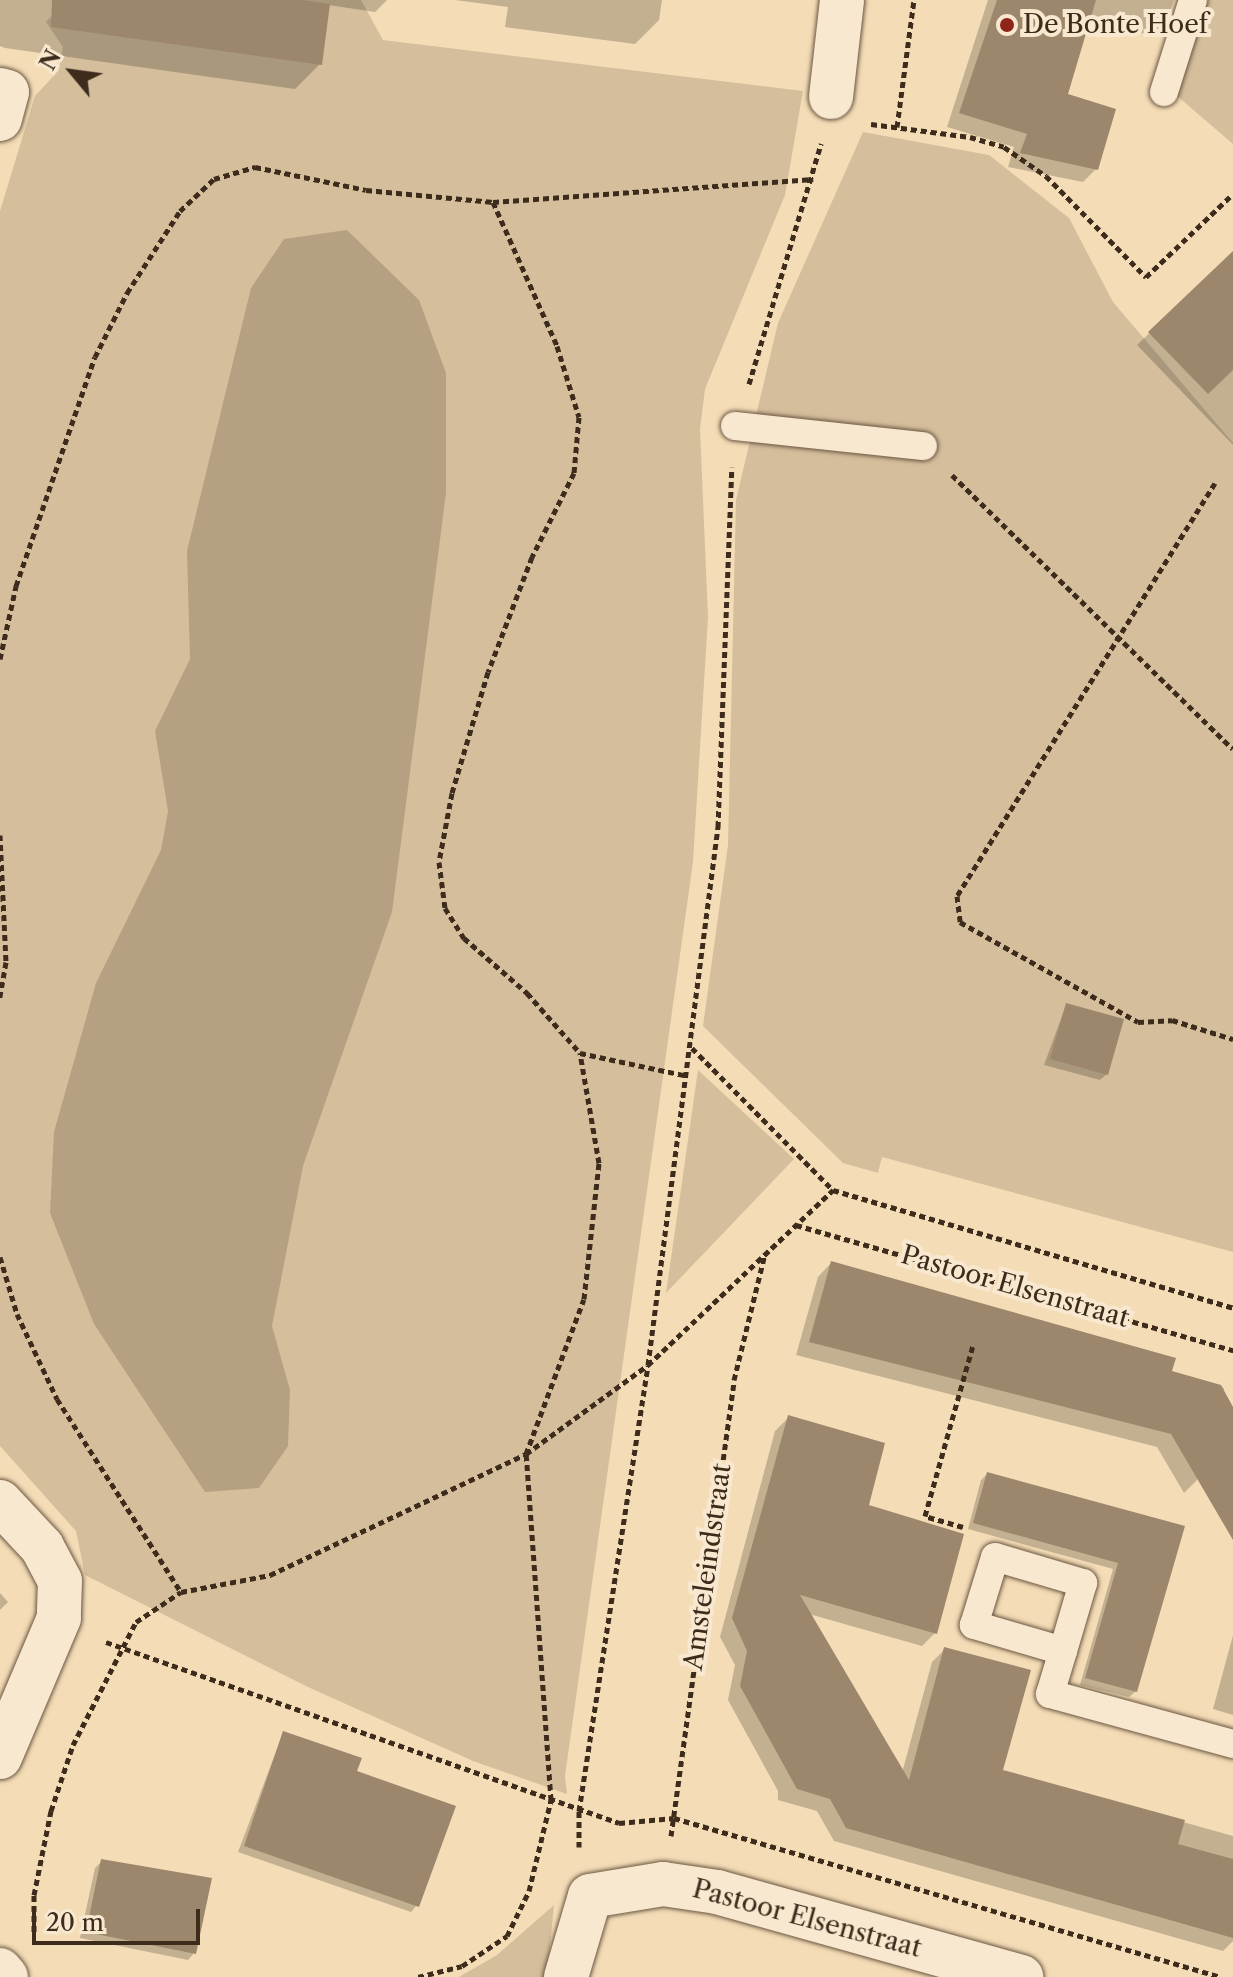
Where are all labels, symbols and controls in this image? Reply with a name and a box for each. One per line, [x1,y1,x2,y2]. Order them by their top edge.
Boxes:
place label: De Bonte Hoef [1023,9,1208,41]
marker: De Bonte Hoef [998,16,1016,34]
north arrow [32,32,112,112]
text: N [34,45,67,75]
street label: Pastoor Elsenstraat [897,1239,1133,1335]
street label: Amsteleindstraat [678,1462,738,1672]
street label: Pastoor Elsenstraat [689,1873,925,1965]
scale bar [36,1893,204,1943]
text: 20 m [46,1908,104,1937]

